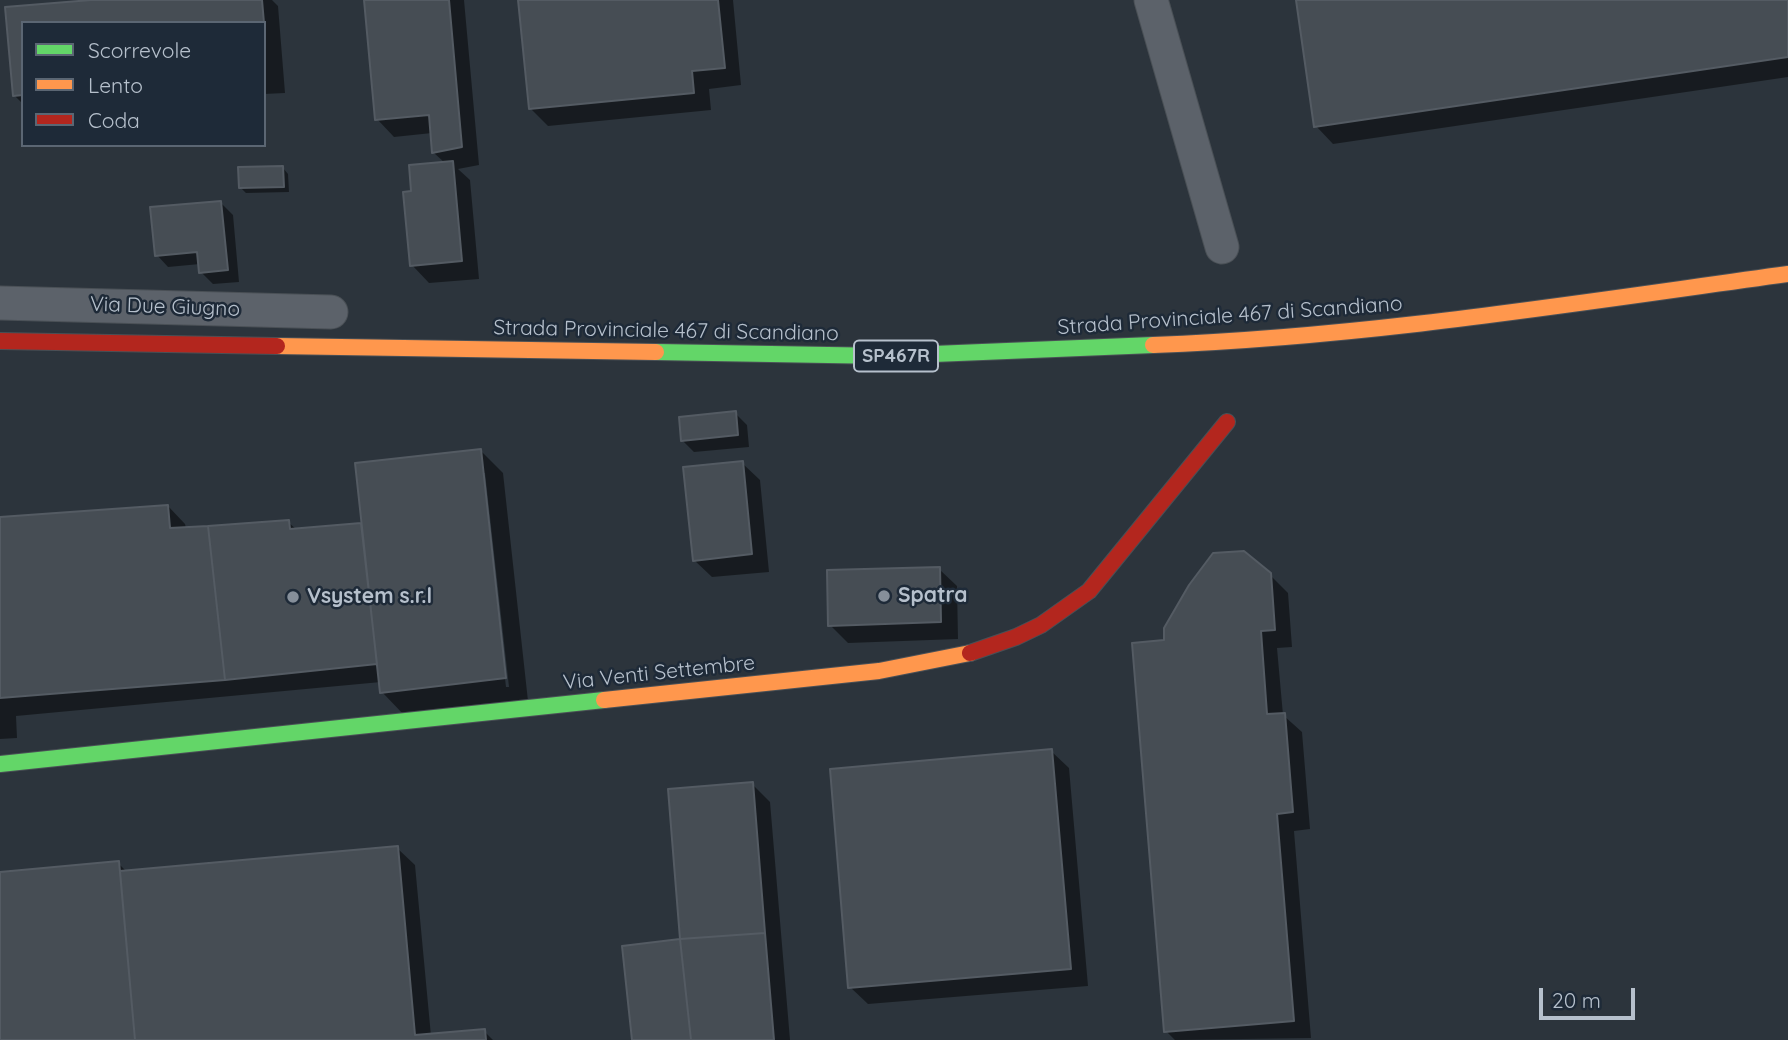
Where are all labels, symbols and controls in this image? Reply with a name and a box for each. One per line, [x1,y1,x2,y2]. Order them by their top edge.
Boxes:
legend [21,21,266,147]
text: Scorrevole [88,37,191,63]
text: Lento [88,72,143,98]
text: Coda [88,107,140,133]
street label: Strada Provinciale 467 di Scandiano [1057,291,1403,341]
street label: Via Due Giugno [89,292,241,322]
street label: Strada Provinciale 467 di Scandiano [493,315,839,347]
road number: SP467R [854,340,938,372]
place label: Spatra [898,583,968,609]
place label: Vsystem s.r.l [307,584,432,610]
marker: Spatra [876,588,892,604]
marker: Vsystem s.r.l [285,589,301,605]
street label: Via Venti Settembre [562,650,756,696]
scale bar [1543,974,1639,1018]
text: 20 m [1552,987,1601,1013]

